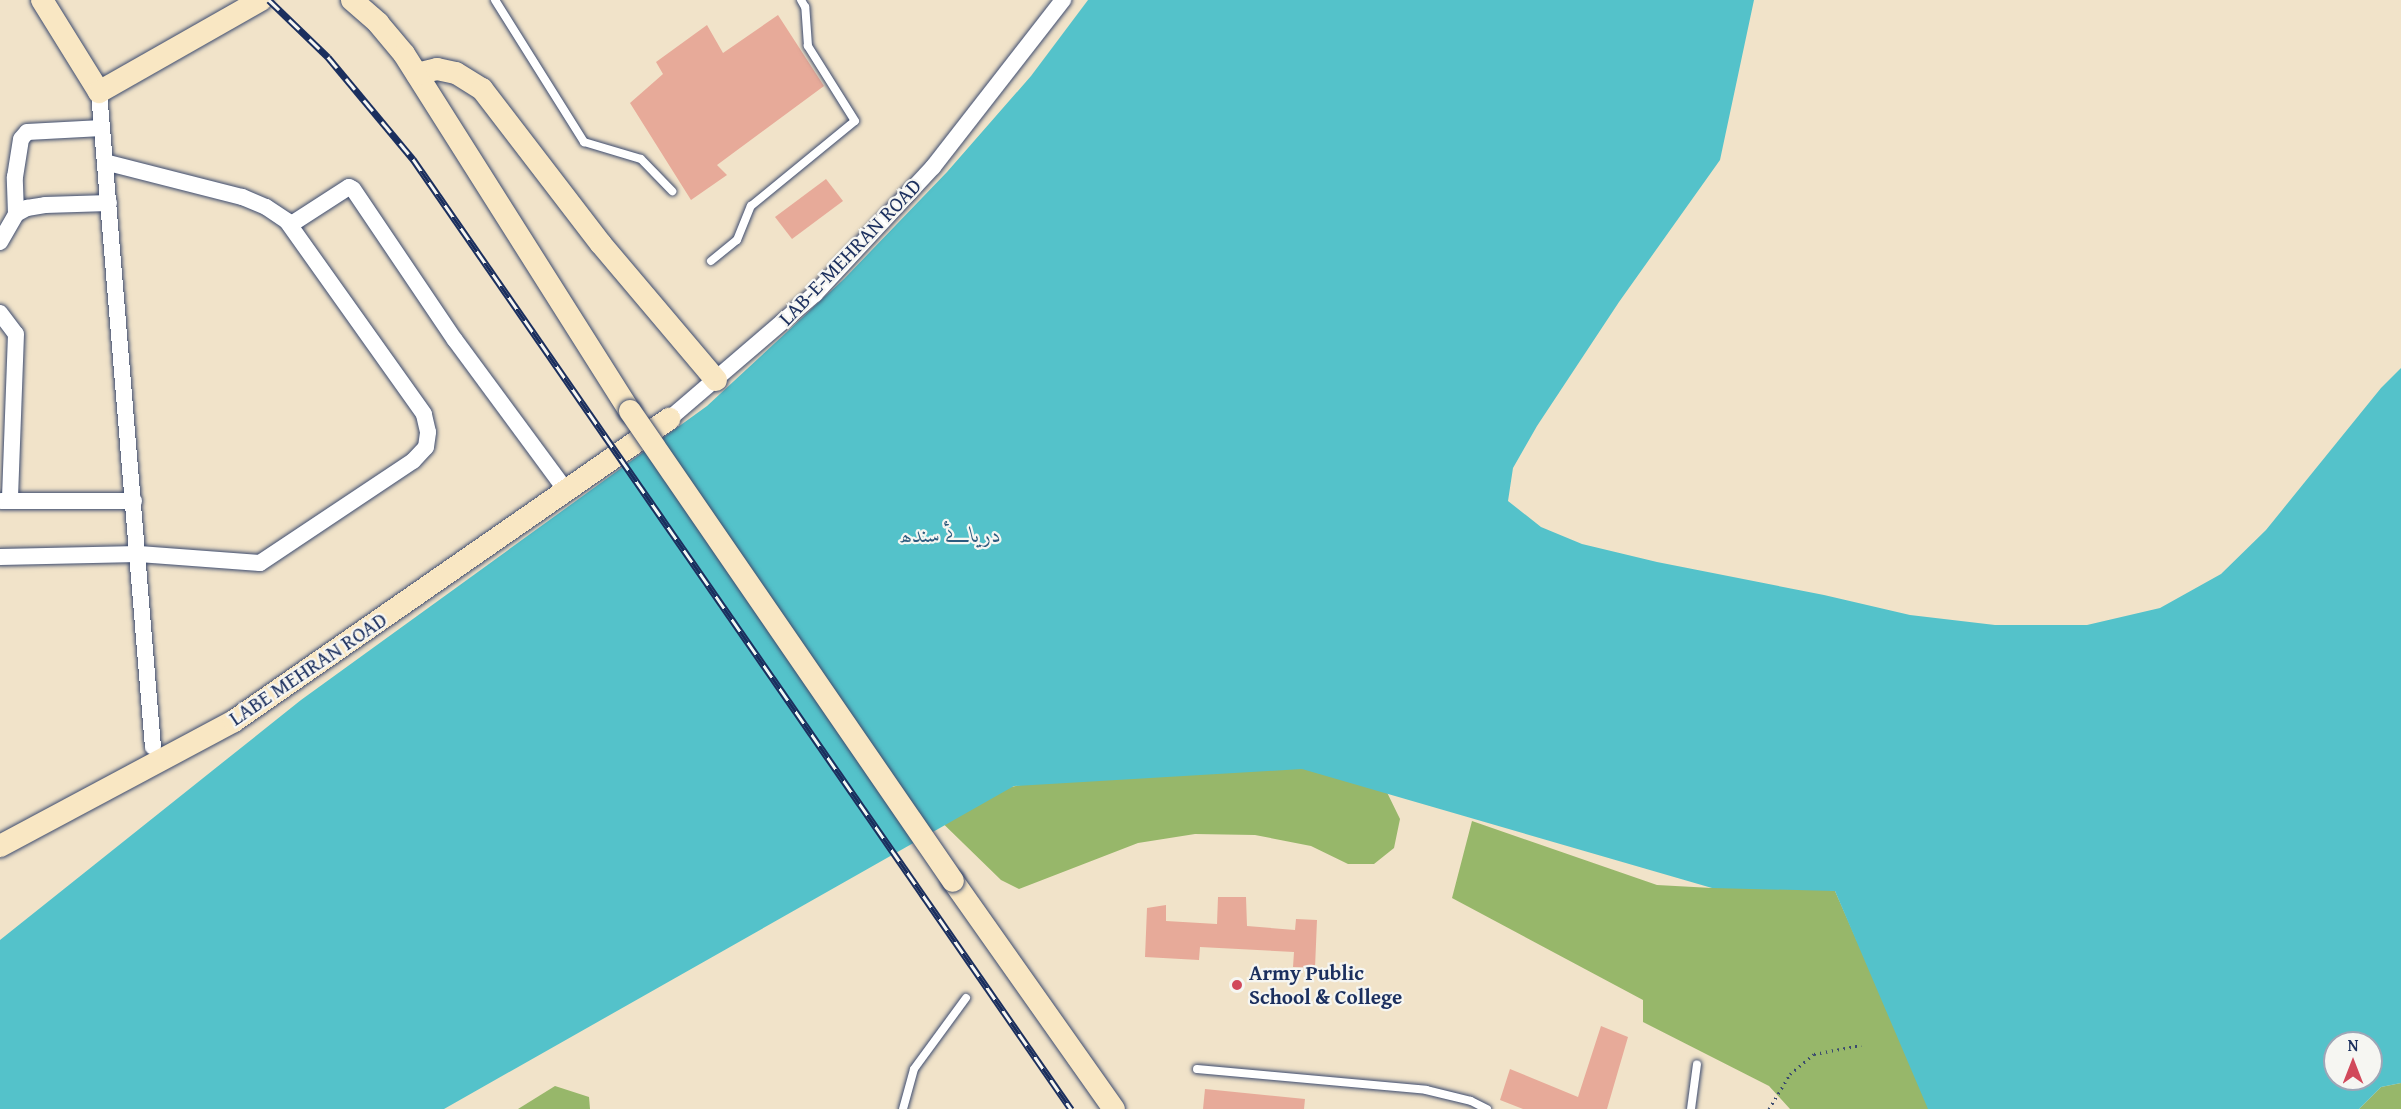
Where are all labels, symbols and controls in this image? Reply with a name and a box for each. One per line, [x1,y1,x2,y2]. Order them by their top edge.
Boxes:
street label: LAB-E-MEHRAN ROAD [773,173,927,331]
water label: دریائے سندھ [899,522,1001,548]
street label: LABE MEHRAN ROAD [224,607,392,731]
place label: Army Public School & College [1249,960,1402,1010]
marker: Army Public School & College [1230,978,1244,992]
north arrow [2323,1031,2383,1091]
text: N [2348,1033,2358,1057]

